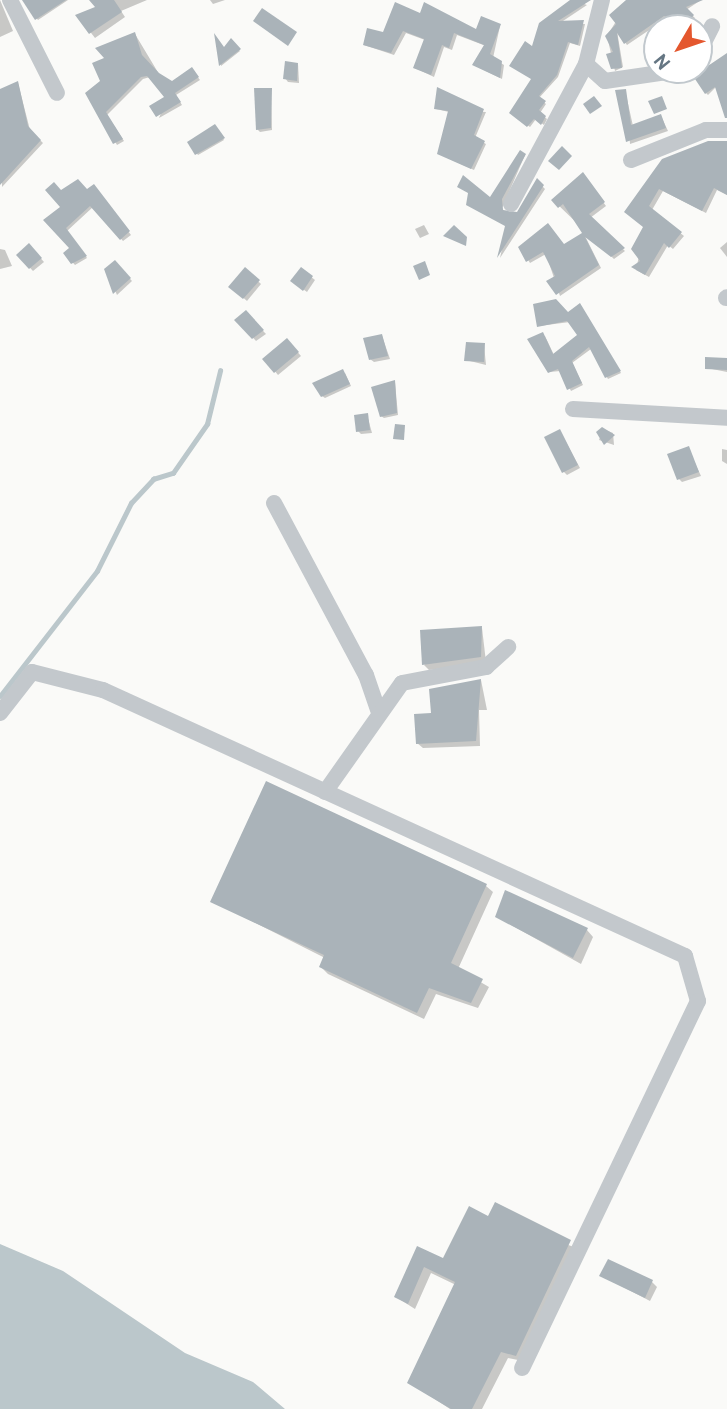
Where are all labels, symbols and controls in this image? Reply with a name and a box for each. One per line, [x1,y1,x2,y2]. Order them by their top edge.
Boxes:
north arrow [643,14,713,84]
text: N [650,48,677,74]

